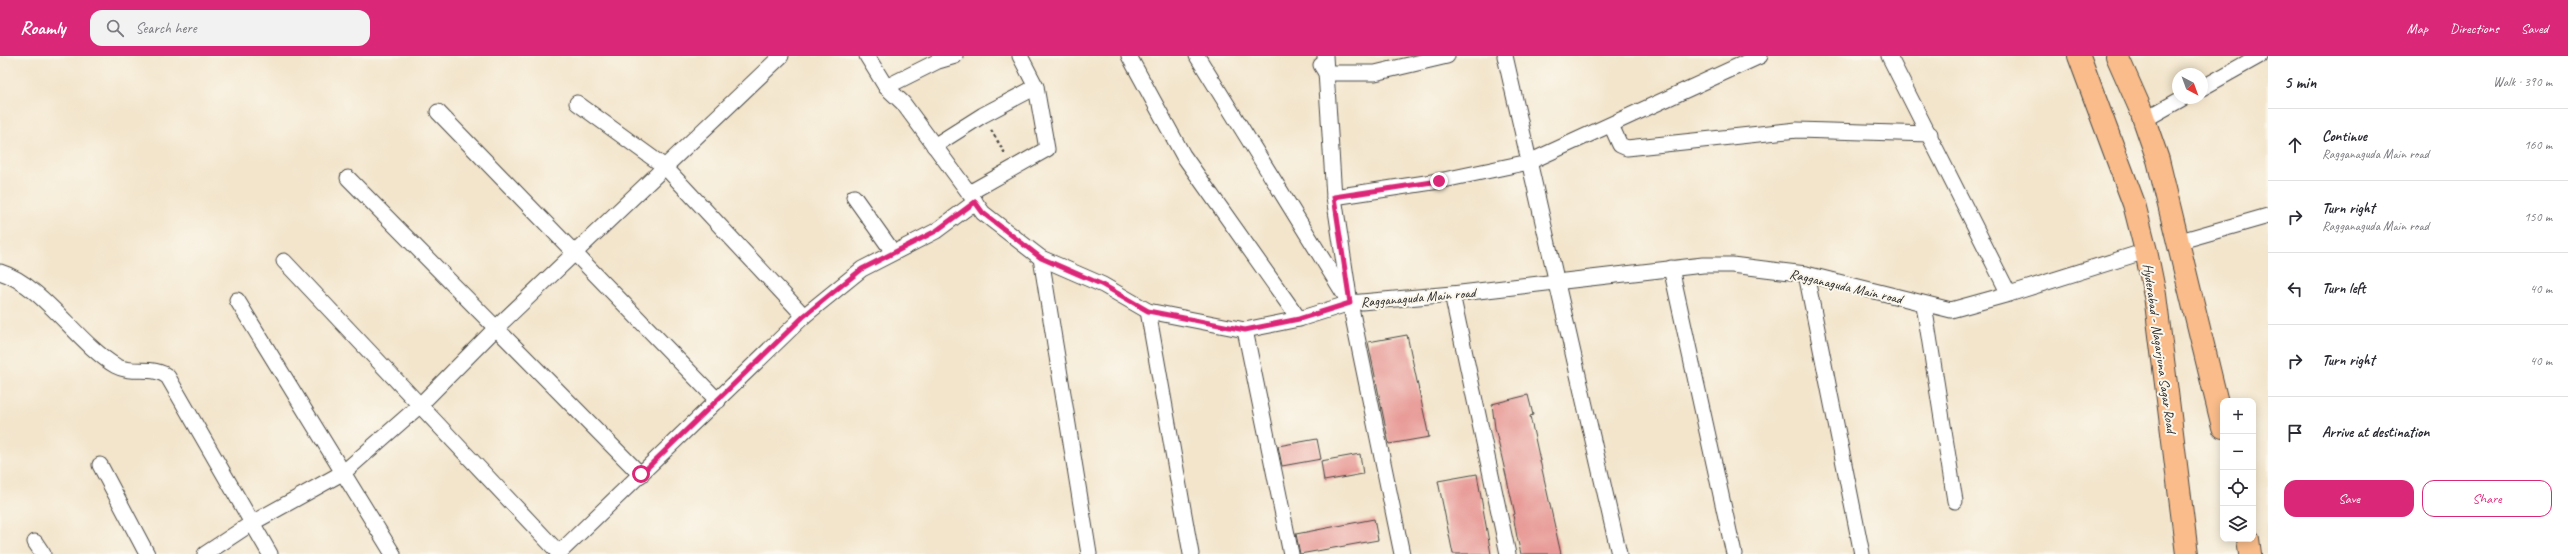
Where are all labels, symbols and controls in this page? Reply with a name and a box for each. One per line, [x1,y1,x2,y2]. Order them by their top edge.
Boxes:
search box [90,10,370,46]
text: Roamly [20,16,66,40]
icon: search [104,17,126,39]
text: Search here [136,19,197,38]
text: Map [2407,20,2428,37]
text: Directions [2450,20,2499,37]
text: Saved [2521,20,2548,37]
north arrow [2172,68,2208,104]
text: 5 min [2284,72,2316,93]
text: Walk · 390 m [2493,74,2552,90]
text: Continue [2322,127,2367,146]
icon: ahead [2284,134,2306,156]
text: 160 m [2524,137,2552,153]
text: Ragganaguda Main road [2322,146,2429,162]
route end [1430,172,1448,190]
text: Turn right [2322,199,2375,218]
icon: right [2284,206,2306,228]
text: 150 m [2524,209,2552,225]
text: Ragganaguda Main road [2322,218,2429,234]
street label: Hyderabad - Nagarjuna Sagar Road [2139,262,2180,436]
street label: Ragganaguda Main road [1788,265,1906,308]
icon: left [2284,278,2306,300]
text: Turn left [2322,279,2365,298]
text: 40 m [2530,281,2552,297]
street label: Ragganaguda Main road [1360,284,1479,311]
icon: right [2284,350,2306,372]
text: Turn right [2322,351,2375,370]
text: 40 m [2530,353,2552,369]
map controls [2220,398,2256,542]
button: + [2220,398,2256,434]
icon: arrive [2284,422,2306,444]
text: Arrive at destination [2322,423,2429,442]
button: − [2220,434,2256,470]
route start [632,465,650,483]
button: locate [2220,470,2256,506]
button: Save [2284,480,2414,517]
button: Share [2422,480,2552,517]
button: layers [2220,506,2256,542]

